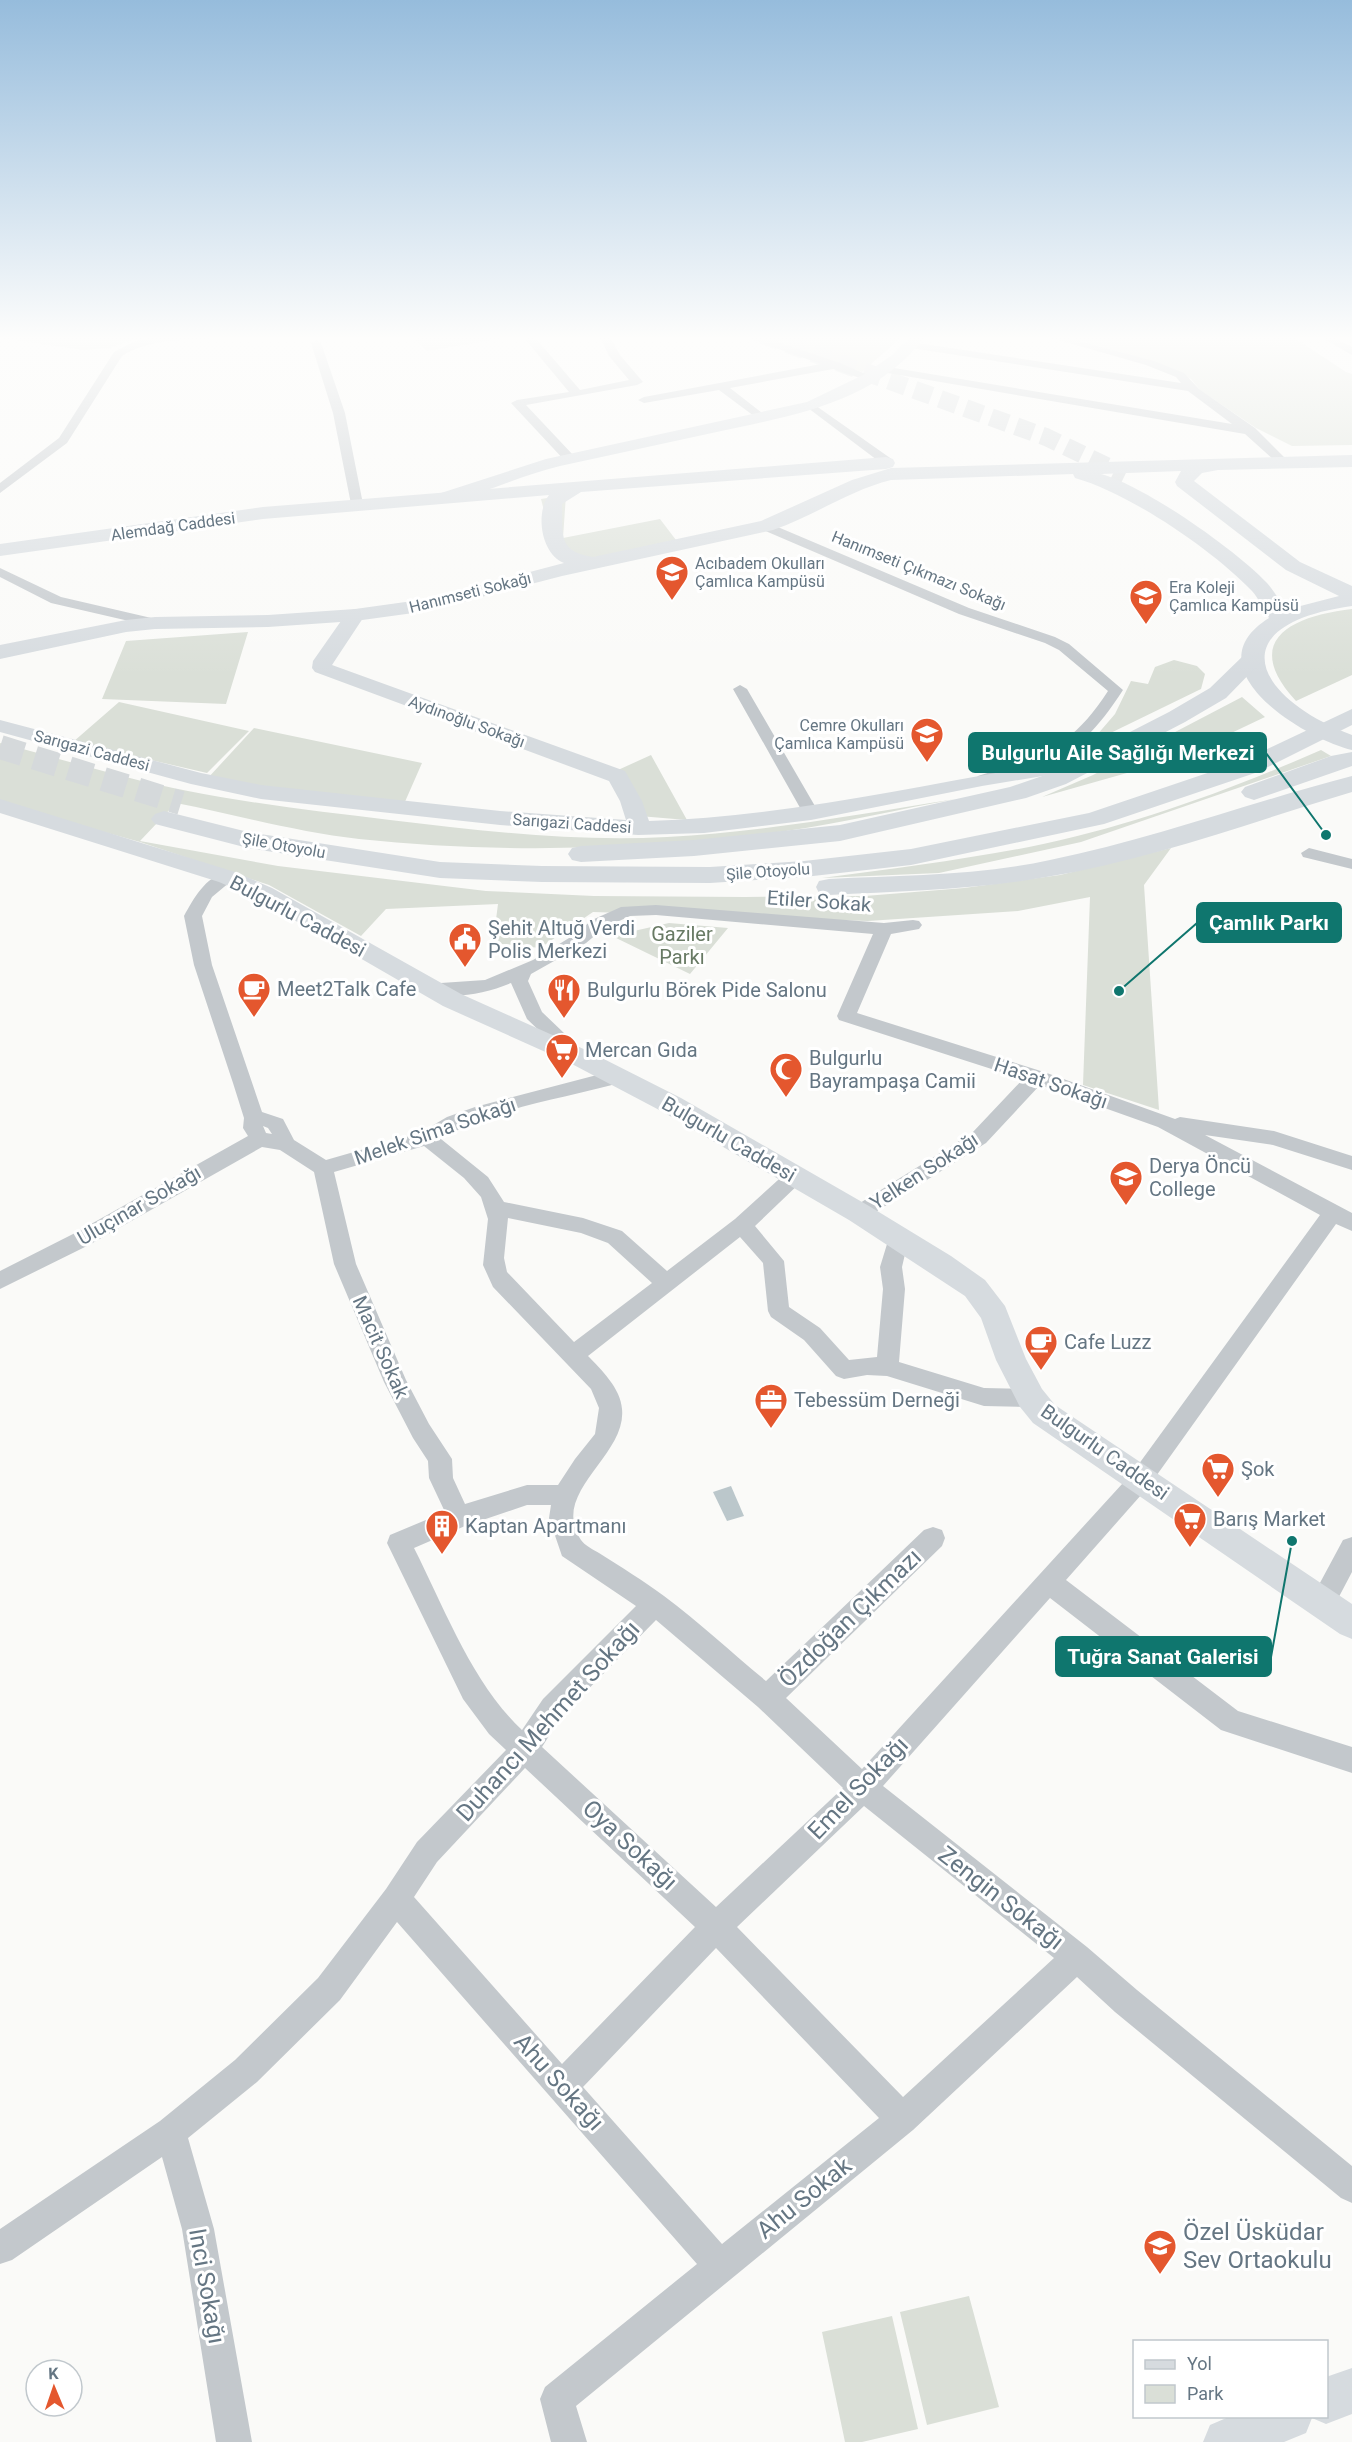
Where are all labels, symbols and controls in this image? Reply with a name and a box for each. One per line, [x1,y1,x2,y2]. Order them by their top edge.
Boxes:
street label: Alemdağ Caddesi [110,508,236,545]
street label: Hanımseti Çıkmazı Sokağı [829,527,1009,614]
school or university icon: Acıbadem Okulları Çamlıca Kampüsü [654,554,690,601]
place label: Acıbadem Okulları Çamlıca Kampüsü [695,554,825,591]
street label: Hanımseti Sokağı [407,568,533,617]
school or university icon: Era Koleji Çamlıca Kampüsü [1128,578,1164,625]
place label: Era Koleji Çamlıca Kampüsü [1169,578,1299,615]
street label: Aydınoğlu Sokağı [406,692,528,751]
place label: Cemre Okulları Çamlıca Kampüsü [774,716,904,753]
school or university icon: Cemre Okulları Çamlıca Kampüsü [909,716,945,763]
street label: Sarıgazi Caddesi [32,726,152,775]
callout: Bulgurlu Aile Sağlığı Merkezi [969,733,1266,772]
text: Bulgurlu Aile Sağlığı Merkezi [982,741,1254,765]
street label: Sarıgazi Caddesi [512,810,632,837]
street label: Şile Otoyolu [241,829,327,862]
street label: Şile Otoyolu [725,859,811,884]
street label: Bulgurlu Caddesi [226,870,370,962]
street label: Etiler Sokak [766,885,873,917]
callout: Çamlık Parkı [1197,903,1341,942]
text: Çamlık Parkı [1209,911,1329,935]
place label: Şehit Altuğ Verdi Polis Merkezi [488,916,635,963]
public building icon: Şehit Altuğ Verdi Polis Merkezi [447,921,483,968]
park label: Gaziler Parkı [651,922,713,969]
cafe icon: Meet2Talk Cafe [236,971,272,1018]
restaurant icon: Bulgurlu Börek Pide Salonu [546,972,582,1019]
place label: Meet2Talk Cafe [277,977,416,1001]
place label: Bulgurlu Börek Pide Salonu [587,978,827,1002]
supermarket icon: Mercan Gıda [544,1032,580,1079]
place label: Mercan Gıda [585,1038,698,1062]
place label: Bulgurlu Bayrampaşa Camii [809,1046,976,1093]
mosque icon: Bulgurlu Bayrampaşa Camii [768,1051,804,1098]
street label: Hasat Sokağı [991,1052,1111,1114]
street label: Bulgurlu Caddesi [658,1091,800,1187]
street label: Melek Sima Sokağı [351,1092,519,1170]
street label: Yelken Sokağı [866,1127,982,1215]
place label: Derya Öncü College [1149,1154,1251,1201]
school or university icon: Derya Öncü College [1108,1159,1144,1206]
street label: Uluçınar Sokağı [73,1160,205,1250]
street label: Macit Sokak [348,1292,415,1403]
cafe icon: Cafe Luzz [1023,1324,1059,1371]
place label: Cafe Luzz [1064,1330,1151,1354]
office icon: Tebessüm Derneği [753,1382,789,1429]
place label: Tebessüm Derneği [794,1388,960,1412]
street label: Bulgurlu Caddesi [1036,1399,1174,1505]
supermarket icon: Şok [1200,1451,1236,1498]
place label: Şok [1241,1457,1275,1481]
supermarket icon: Barış Market [1172,1501,1208,1548]
place label: Barış Market [1213,1507,1326,1531]
building icon: Kaptan Apartmanı [424,1508,460,1555]
place label: Kaptan Apartmanı [465,1514,626,1538]
street label: Özdoğan Çıkmazı [773,1543,927,1693]
street label: Duhancı Mehmet Sokağı [451,1615,645,1827]
callout: Tuğra Sanat Galerisi [1056,1637,1271,1676]
text: Tuğra Sanat Galerisi [1067,1645,1259,1669]
street label: Emel Sokağı [802,1731,914,1845]
street label: Oya Sokağı [577,1794,683,1896]
street label: Zengin Sokağı [933,1840,1069,1956]
street label: Ahu Sokağı [508,2028,610,2136]
street label: Ahu Sokak [751,2151,858,2245]
place label: Özel Üsküdar Sev Ortaokulu [1183,2218,1332,2274]
street label: Inci Sokağı [183,2226,231,2346]
school or university icon: Özel Üsküdar Sev Ortaokulu [1142,2228,1178,2275]
legend [1133,2340,1328,2418]
text: Yol [1187,2353,1212,2374]
north arrow [24,2358,84,2418]
text: K [48,2364,60,2383]
text: Park [1187,2383,1224,2404]

